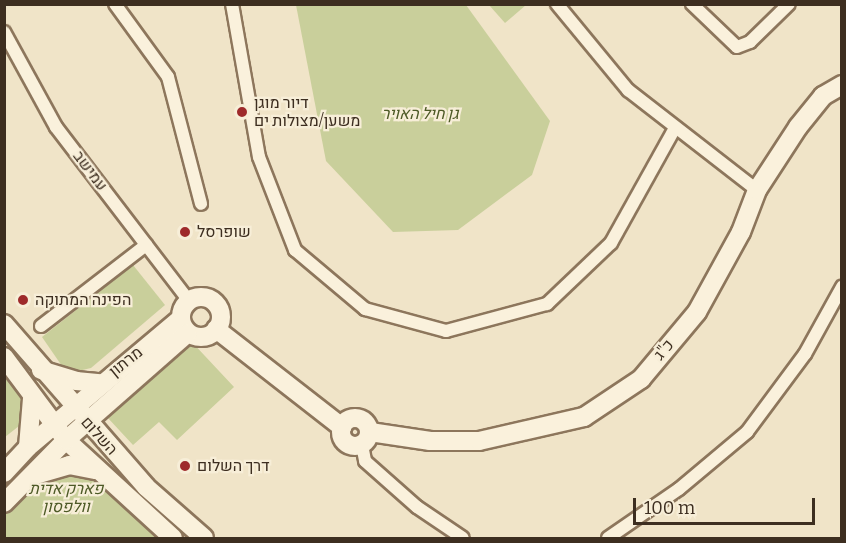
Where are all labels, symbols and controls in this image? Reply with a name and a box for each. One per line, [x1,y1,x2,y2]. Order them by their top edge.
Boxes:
place label: דיור מוגן משען/מצולות ים [254,93,360,131]
park label: גן חיל האויר [382,104,458,124]
marker: דיור מוגן משען/מצולות ים [235,105,249,119]
street label: עמישב [69,147,111,195]
place label: שופרסל [197,222,251,242]
marker: שופרסל [178,225,192,239]
place label: הפינה המתוקה [35,290,131,310]
marker: הפינה המתוקה [16,293,30,307]
street label: כ"ג [650,336,678,364]
street label: מרתון [105,343,147,381]
street label: השלום [77,413,121,459]
place label: דרך השלום [197,456,270,476]
marker: דרך השלום [178,459,192,473]
park label: פארק אדית וולפסון [29,479,103,517]
scale bar [636,486,818,524]
text: 100 m [644,497,695,519]

